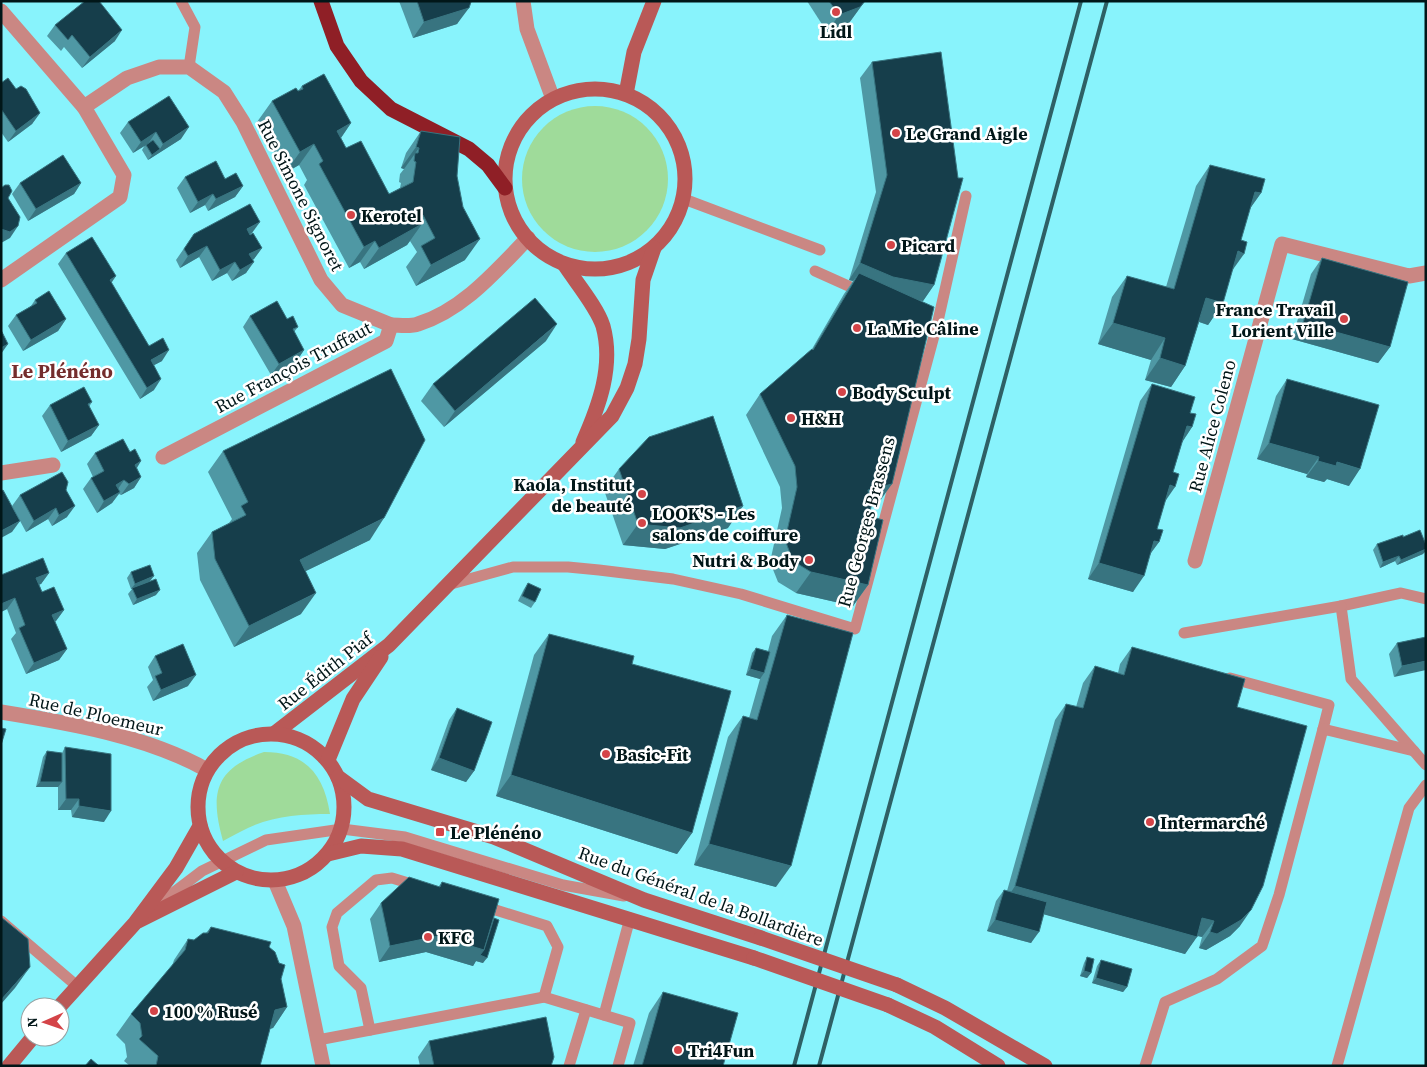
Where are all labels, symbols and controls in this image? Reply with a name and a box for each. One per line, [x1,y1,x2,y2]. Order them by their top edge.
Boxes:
marker: Lidl [830,6,842,18]
place label: Lidl [820,19,852,44]
street label: Rue Simone Signoret [252,115,350,275]
place label: Le Grand Aigle [906,121,1028,146]
marker: Le Grand Aigle [890,127,902,139]
place label: Kerotel [361,203,422,228]
marker: Kerotel [345,209,357,221]
place label: Picard [901,233,955,258]
marker: Picard [885,239,897,251]
place label: France Travail Lorient Ville [1215,297,1334,343]
marker: France Travail Lorient Ville [1338,313,1350,325]
street label: Rue François Truffaut [210,315,376,419]
place label: La Mie Câline [867,316,979,341]
marker: La Mie Câline [851,322,863,334]
district label: Le Plénéno [11,357,113,385]
street label: Rue Alice Coleno [1182,357,1242,495]
place label: Body Sculpt [852,380,951,405]
marker: Body Sculpt [836,386,848,398]
place label: H&H [801,406,842,431]
marker: H&H [785,412,797,424]
street label: Rue Georges Brassens [831,434,901,610]
place label: Kaola, Institut de beauté [513,472,633,518]
marker: Kaola, Institut de beauté [636,488,648,500]
place label: LOOK'S - Les salons de coiffure [652,501,798,547]
marker: LOOK'S - Les salons de coiffure [636,517,648,529]
place label: Nutri & Body [692,548,799,573]
marker: Nutri & Body [803,554,815,566]
street label: Rue Édith Piaf [272,625,379,716]
street label: Rue de Ploemeur [26,686,166,742]
place label: Basic-Fit [616,742,689,767]
marker: Basic-Fit [600,748,612,760]
place label: Intermarché [1160,810,1265,835]
marker: Intermarché [1144,816,1156,828]
place label: Le Plénéno [450,820,541,845]
marker: Le Plénéno [434,826,446,838]
street label: Rue du Général de la Bollardière [575,840,827,952]
place label: KFC [438,925,472,950]
marker: KFC [422,931,434,943]
north arrow [20,997,70,1047]
place label: 100 % Rusé [164,999,257,1024]
marker: 100 % Rusé [148,1005,160,1017]
text: N [22,1017,42,1028]
place label: Tri4Fun [688,1038,754,1063]
marker: Tri4Fun [672,1044,684,1056]

